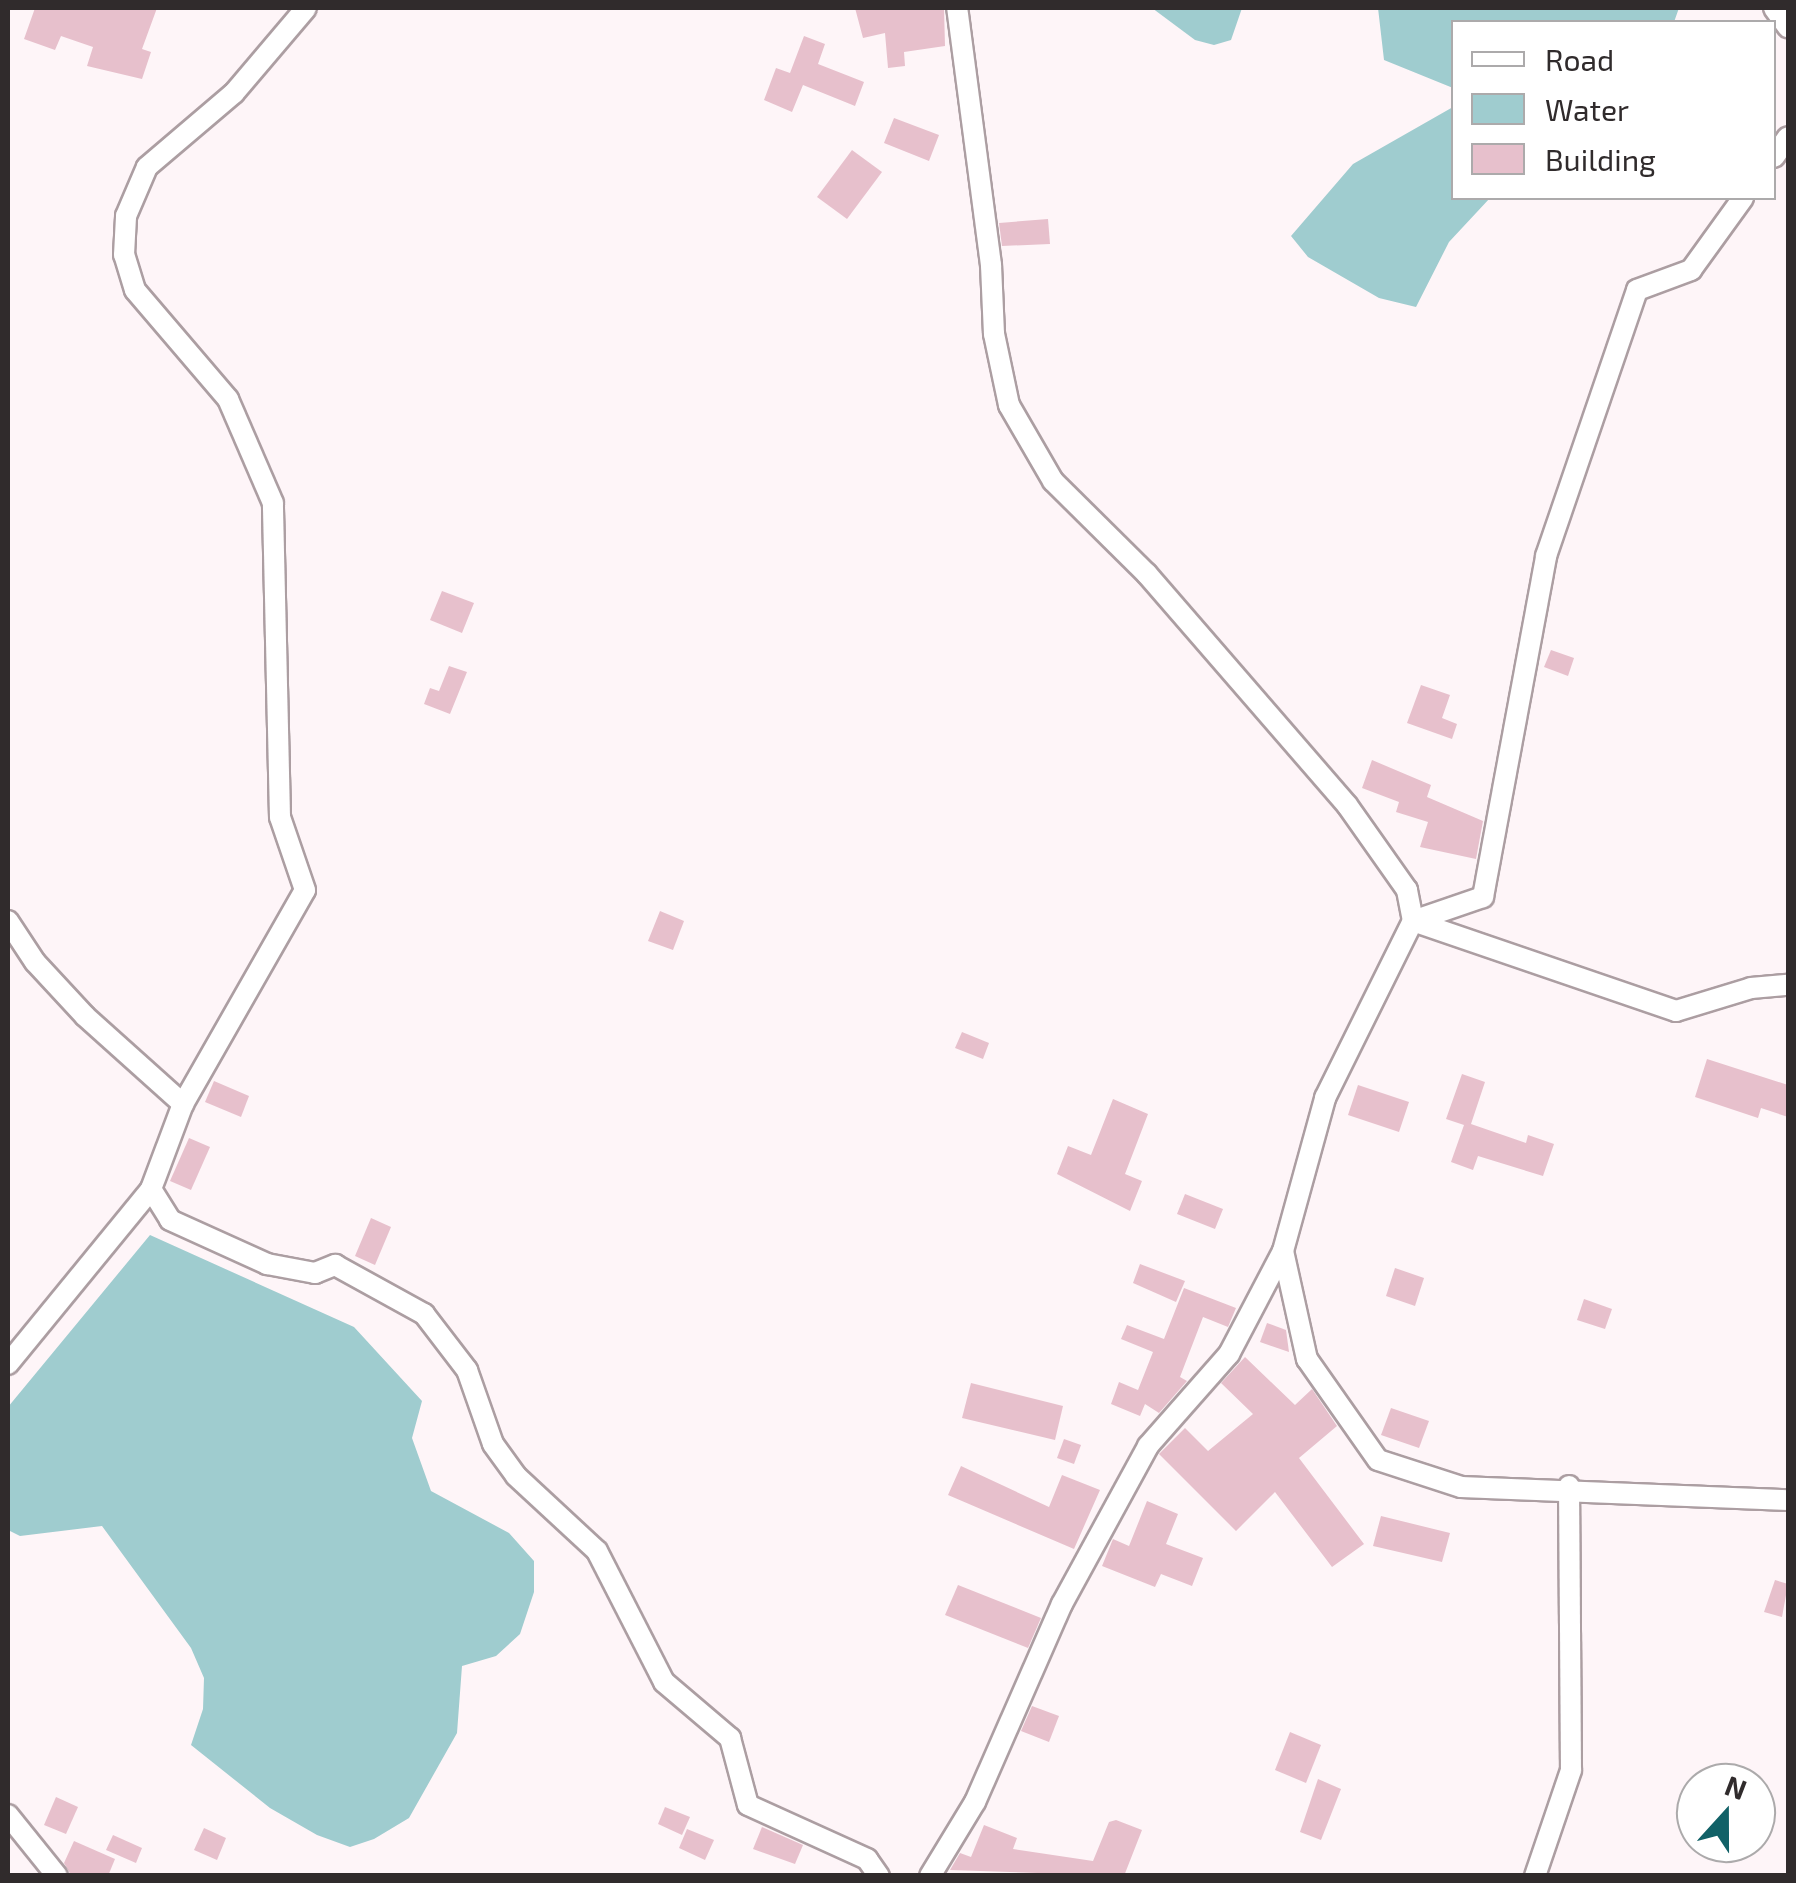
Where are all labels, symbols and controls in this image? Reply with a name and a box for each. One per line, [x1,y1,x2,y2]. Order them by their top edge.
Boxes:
legend [1451,20,1776,200]
text: Road [1545,41,1614,77]
text: Water [1545,91,1629,127]
text: Building [1545,141,1656,177]
north arrow [1676,1763,1776,1863]
text: N [1721,1767,1752,1806]

